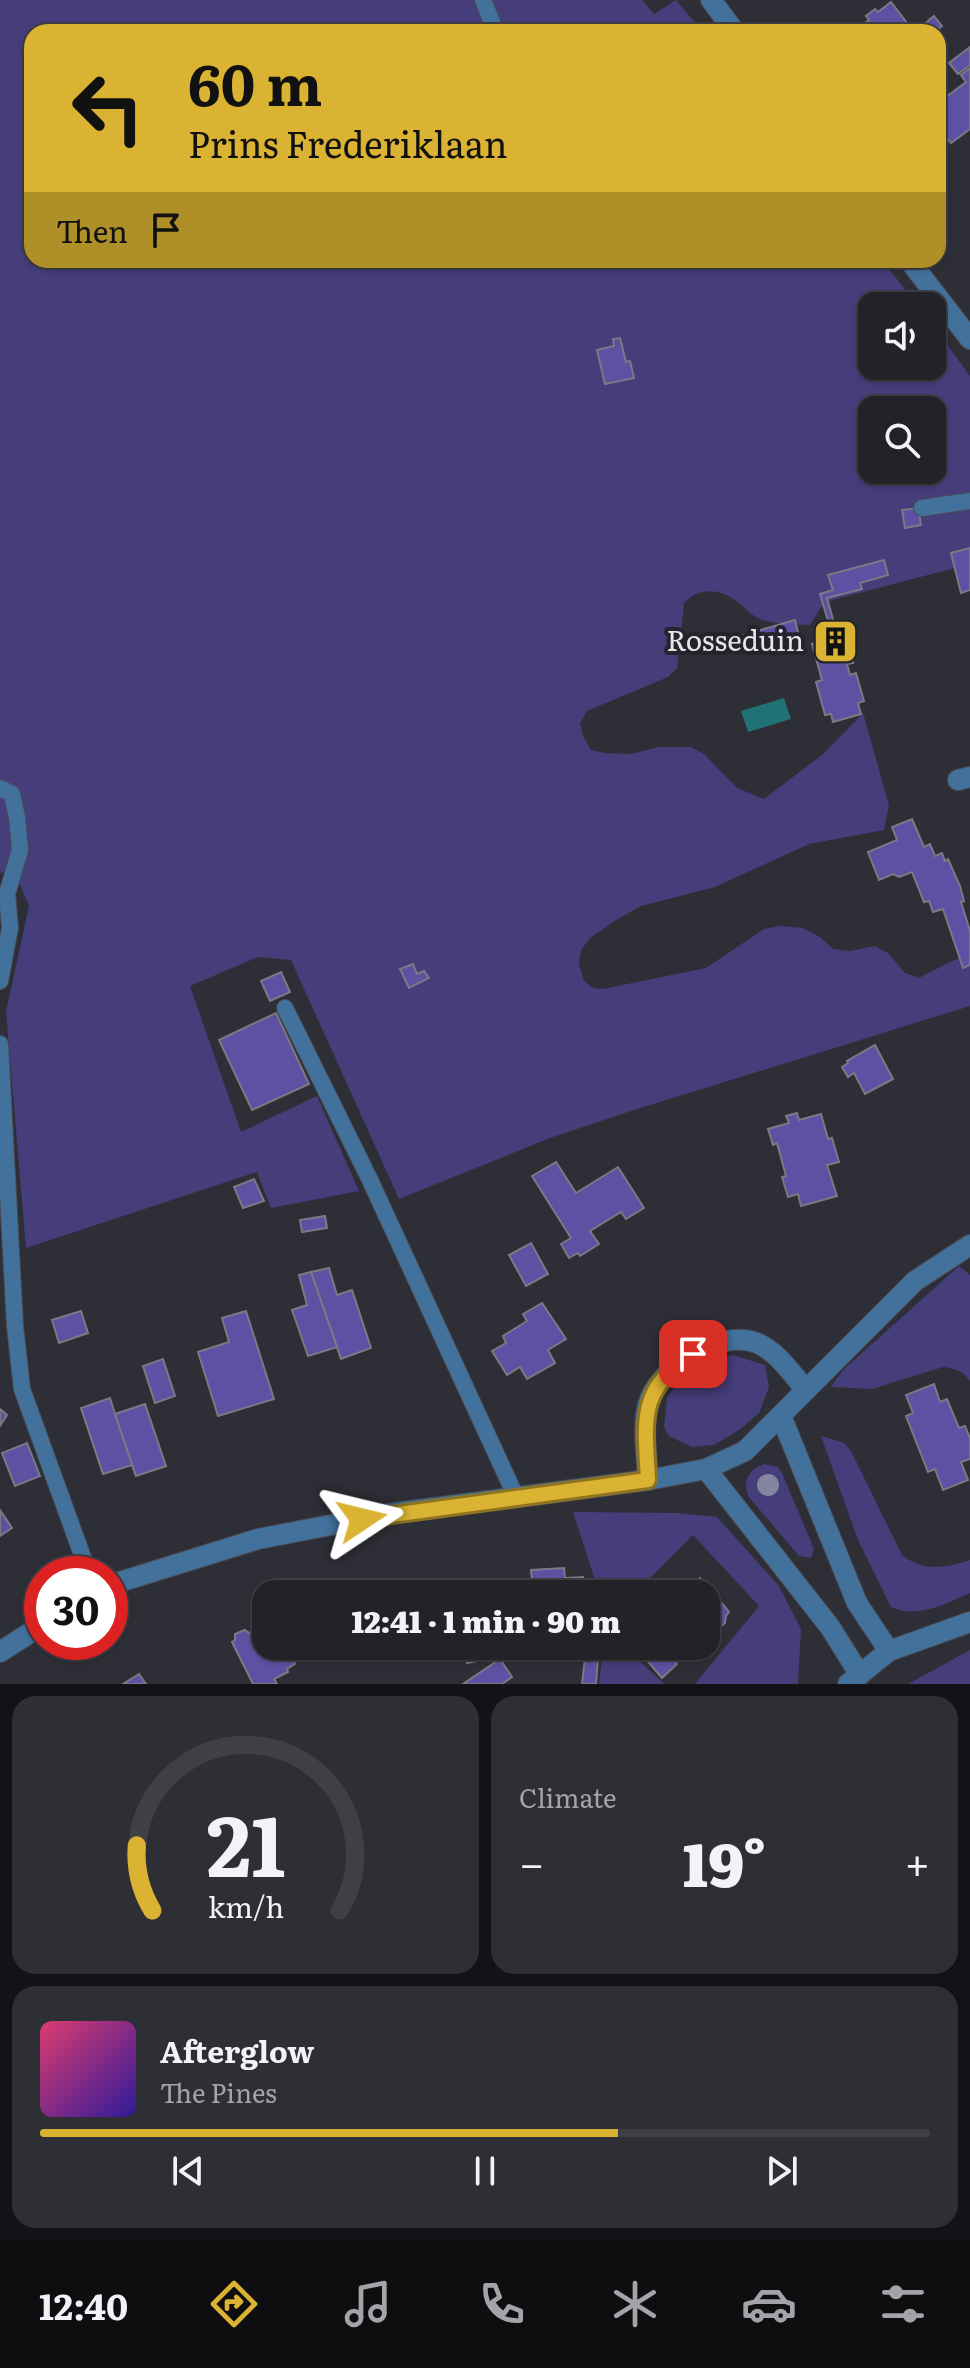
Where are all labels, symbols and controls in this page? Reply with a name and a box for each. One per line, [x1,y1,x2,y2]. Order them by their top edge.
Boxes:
text: 60 m [188,40,322,123]
icon: left [56,56,160,160]
text: Prins Frederiklaan [188,116,508,169]
text: Then [56,208,128,252]
icon: arrive [144,208,188,252]
map controls [858,292,946,484]
button: sound [858,292,946,380]
button: search [858,396,946,484]
building icon: Rosseduin [811,617,859,665]
place label: Rosseduin [666,618,804,660]
pin [659,1320,727,1388]
icon: arrive [671,1332,715,1376]
position arrow [320,1477,404,1561]
speed limit sign: 30 [24,1556,128,1660]
text: 12:41 · 1 min · 90 m [351,1598,621,1642]
text: Climate [519,1777,617,1816]
text: 21 [206,1779,285,1903]
text: 19° [683,1816,766,1905]
text: − [519,1828,545,1894]
text: + [904,1828,930,1894]
text: km/h [207,1884,284,1927]
text: Afterglow [160,2028,314,2072]
text: The Pines [160,2072,277,2111]
icon: previous [166,2149,210,2193]
icon: pause [463,2149,507,2193]
icon: next [760,2149,804,2193]
icon: directions [206,2276,262,2332]
icon: music [340,2276,396,2332]
icon: phone [474,2276,530,2332]
icon: climate [607,2276,663,2332]
icon: car [741,2276,797,2332]
icon: filters [875,2276,931,2332]
text: 12:40 [39,2278,128,2331]

